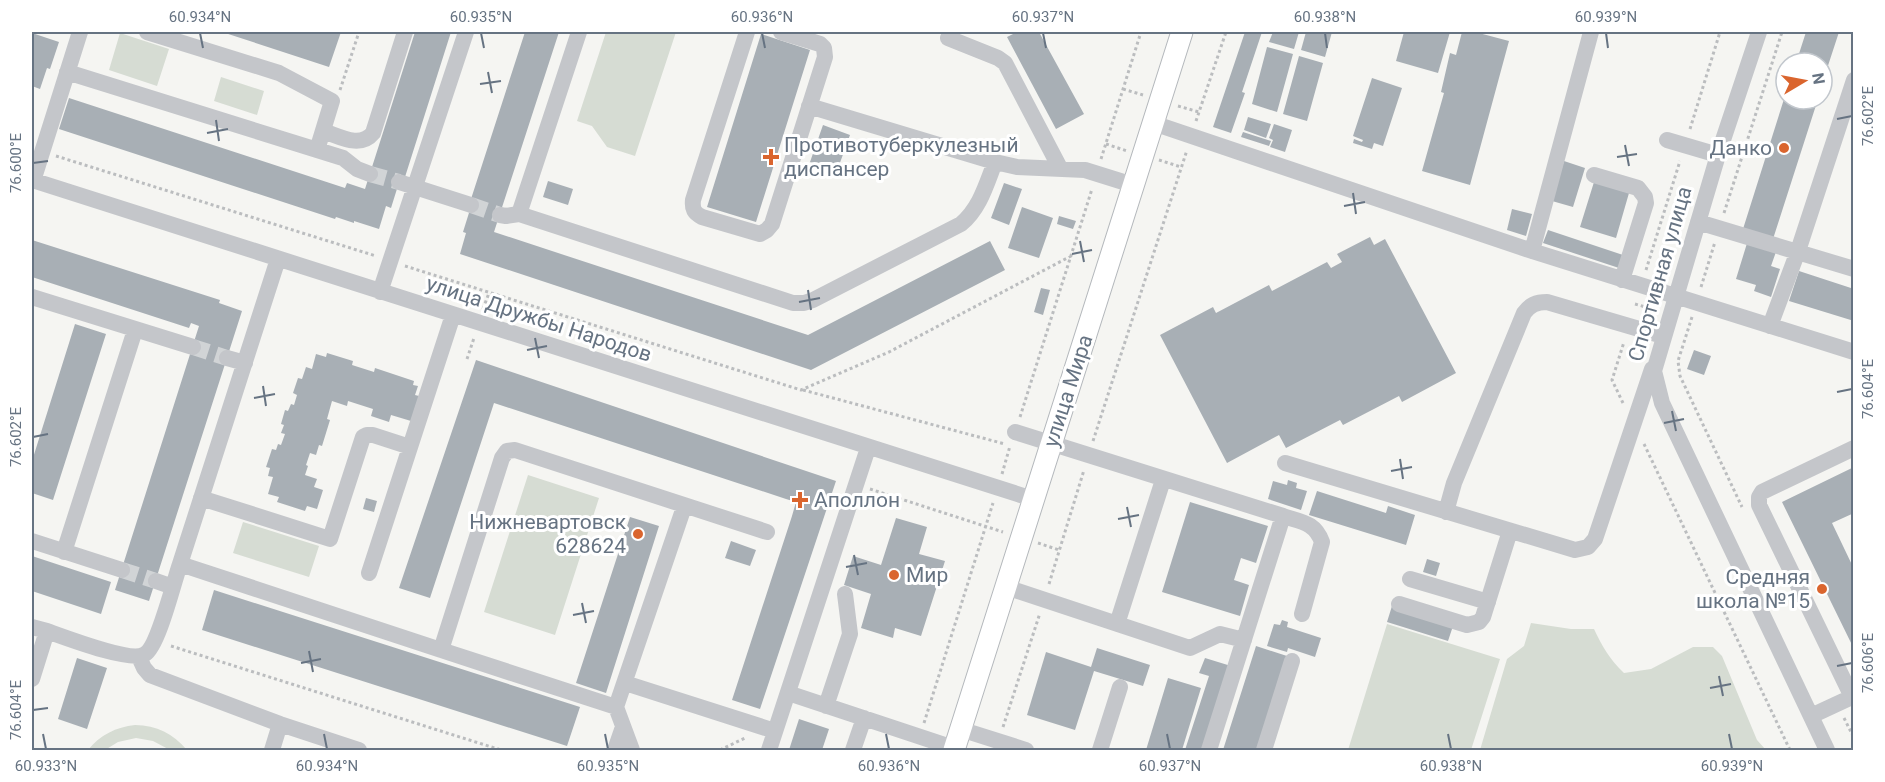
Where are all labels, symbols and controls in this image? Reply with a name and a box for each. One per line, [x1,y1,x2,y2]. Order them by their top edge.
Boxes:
text: 60.934°N [169,8,231,26]
text: 60.935°N [450,8,512,26]
text: 60.936°N [731,8,793,26]
text: 60.937°N [1012,8,1074,26]
text: 60.938°N [1294,8,1356,26]
text: 60.939°N [1575,8,1637,26]
north arrow [1774,51,1834,111]
text: N [1808,71,1829,86]
text: 76.602°E [1859,85,1877,146]
text: 76.600°E [7,132,25,193]
place label: Противотуберкулезный диспансер [784,133,1019,181]
place label: Данко [1710,136,1772,160]
marker: Данко [1777,141,1791,155]
marker: Противотуберкулезный диспансер [762,148,780,166]
street label: Спортивная улица [1624,184,1696,364]
street label: улица Дружбы Народов [423,271,655,367]
street label: улица Мира [1039,332,1097,450]
text: 76.604°E [1859,358,1877,419]
text: 76.602°E [7,406,25,467]
place label: Аполлон [814,488,900,512]
marker: Аполлон [791,491,809,509]
place label: Нижневартовск 628624 [469,510,627,558]
marker: Нижневартовск 628624 [631,527,645,541]
place label: Мир [906,563,948,587]
place label: Средняя школа №15 [1696,565,1810,613]
marker: Мир [887,568,901,582]
marker: Средняя школа №15 [1815,582,1829,596]
text: 76.606°E [1859,632,1877,693]
text: 76.604°E [7,679,25,740]
text: 60.933°N [15,757,77,775]
text: 60.934°N [296,757,358,775]
text: 60.935°N [577,757,639,775]
text: 60.936°N [858,757,920,775]
text: 60.937°N [1139,757,1201,775]
text: 60.938°N [1420,757,1482,775]
text: 60.939°N [1701,757,1763,775]

